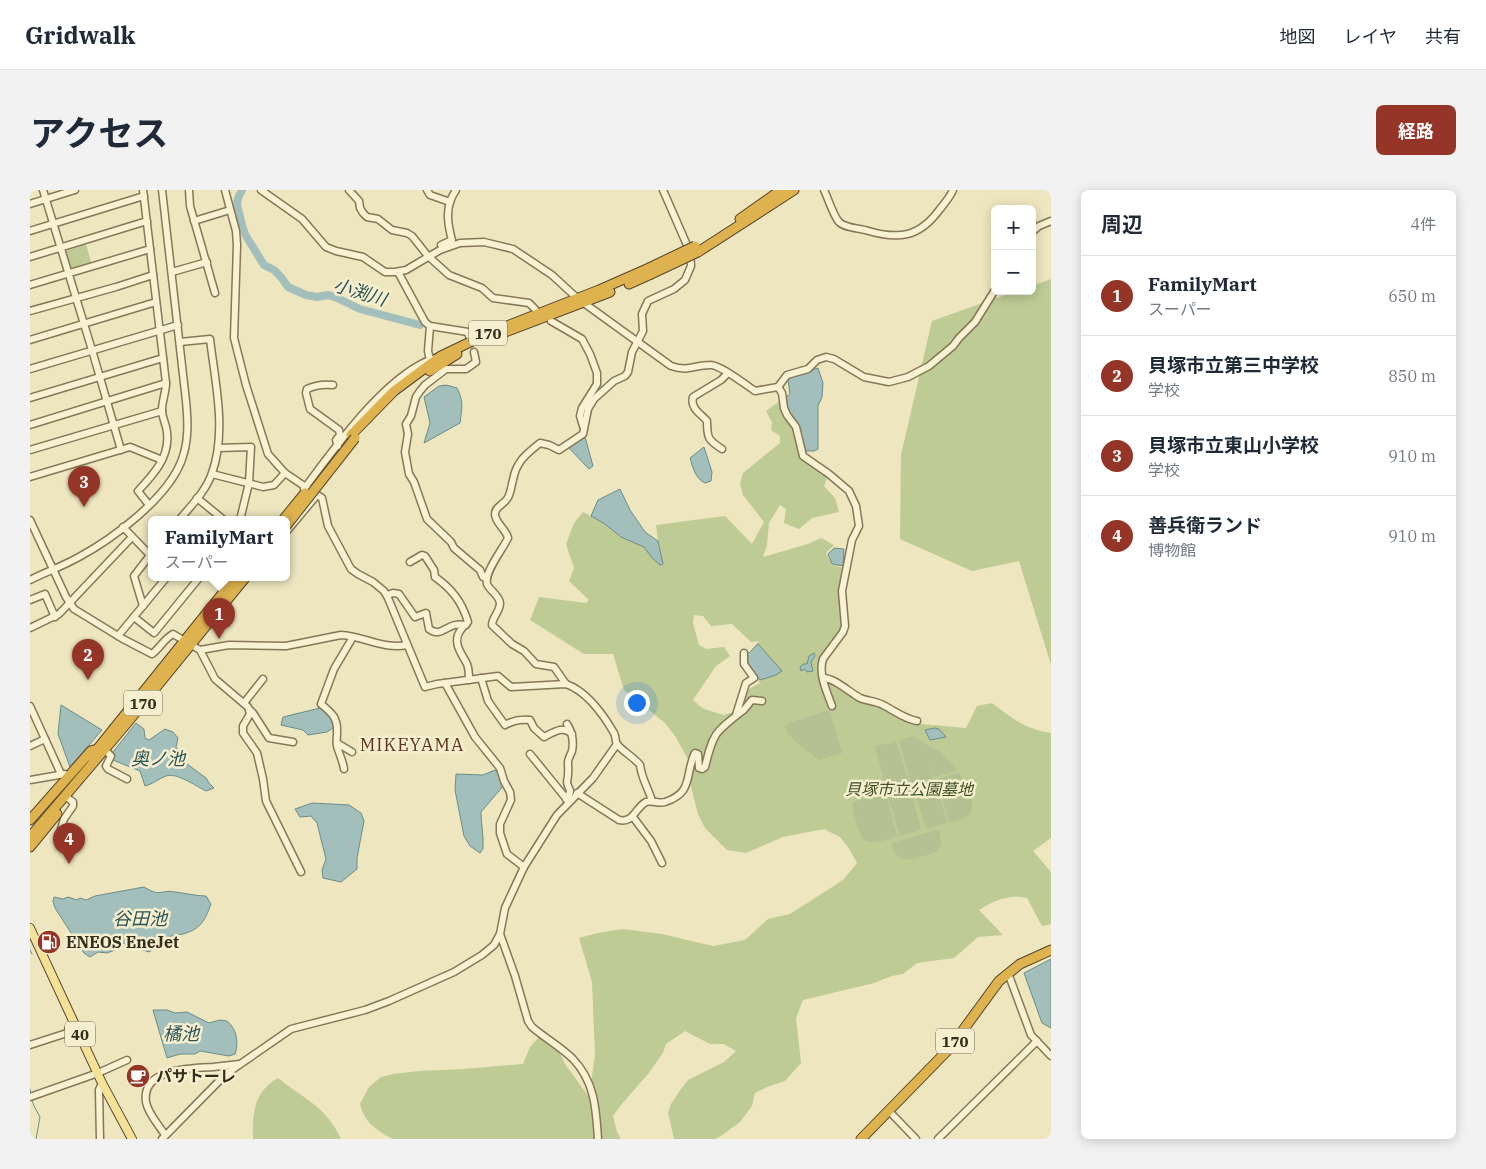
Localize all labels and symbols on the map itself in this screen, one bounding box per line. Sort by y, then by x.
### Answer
water label: 小渕川 [331,273,391,311]
road number: 170 [469,320,507,346]
pin: 3 [68,466,100,507]
pin: 1 [203,598,235,639]
pin: 2 [72,639,104,680]
road number: 170 [124,690,162,716]
your location [624,690,650,716]
district label: MIKEYAMA [360,733,464,756]
water label: 奥ノ池 [131,747,187,770]
park label: 貝塚市立公園墓地 [845,779,975,799]
pin: 4 [53,823,85,864]
water label: 谷田池 [113,907,169,930]
fuel station icon: ENEOS EneJet [36,929,62,955]
place label: ENEOS EneJet [66,932,179,952]
road number: 40 [65,1022,95,1046]
water label: 橘池 [163,1022,201,1045]
road number: 170 [936,1028,974,1054]
cafe icon: パサトーレ [125,1063,151,1089]
place label: パサトーレ [156,1066,236,1086]

